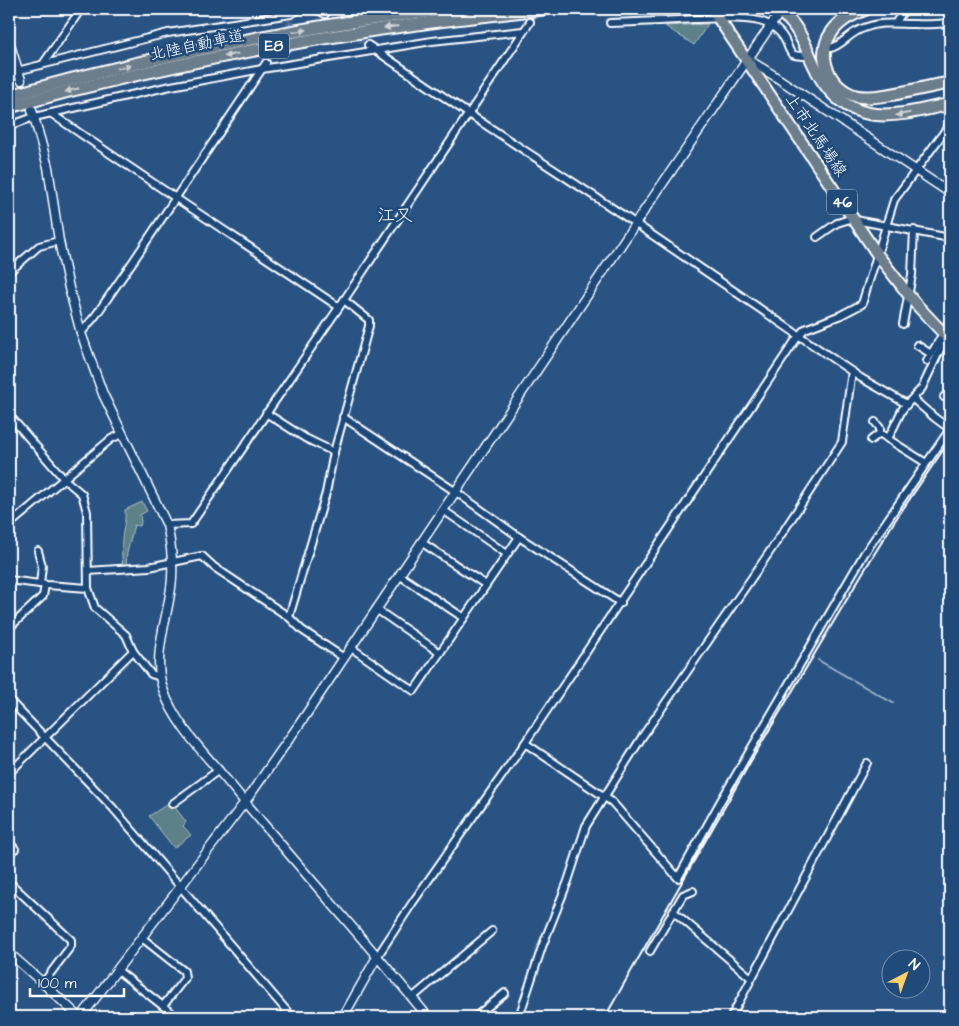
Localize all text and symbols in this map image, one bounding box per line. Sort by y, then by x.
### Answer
one-way arrow [383,23,399,31]
street label: 北陸自動車道 [148,24,246,66]
one-way arrow [293,26,309,34]
road number: E8 [259,34,289,58]
one-way arrow [223,51,239,59]
one-way arrow [116,63,131,71]
one-way arrow [65,86,80,94]
street label: 上市北馬場線 [780,89,852,181]
one-way arrow [895,110,910,118]
road number: 46 [827,190,857,214]
district label: 江又 [377,203,413,228]
north arrow [882,948,932,998]
text: N [904,955,924,976]
scale bar [30,966,124,998]
text: 100 m [38,973,77,994]

